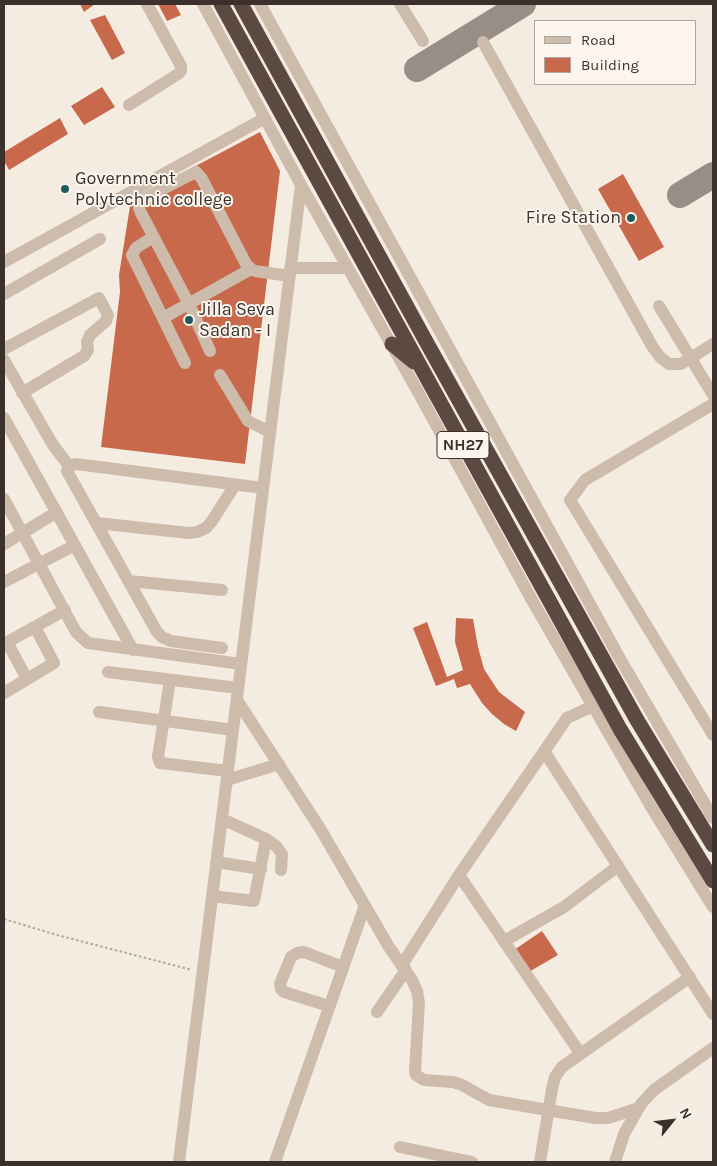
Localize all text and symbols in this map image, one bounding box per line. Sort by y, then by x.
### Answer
legend [534,20,697,85]
text: Road [581,31,616,49]
text: Building [581,56,639,74]
place label: Government Polytechnic college [75,168,232,210]
marker: Government Polytechnic college [59,183,71,195]
place label: Fire Station [526,207,621,229]
marker: Fire Station [625,212,637,224]
place label: Jilla Seva Sadan - I [199,299,275,342]
marker: Jilla Seva Sadan - I [183,314,195,326]
road number: NH27 [437,432,489,458]
north arrow [647,1096,697,1146]
text: N [676,1105,695,1122]

